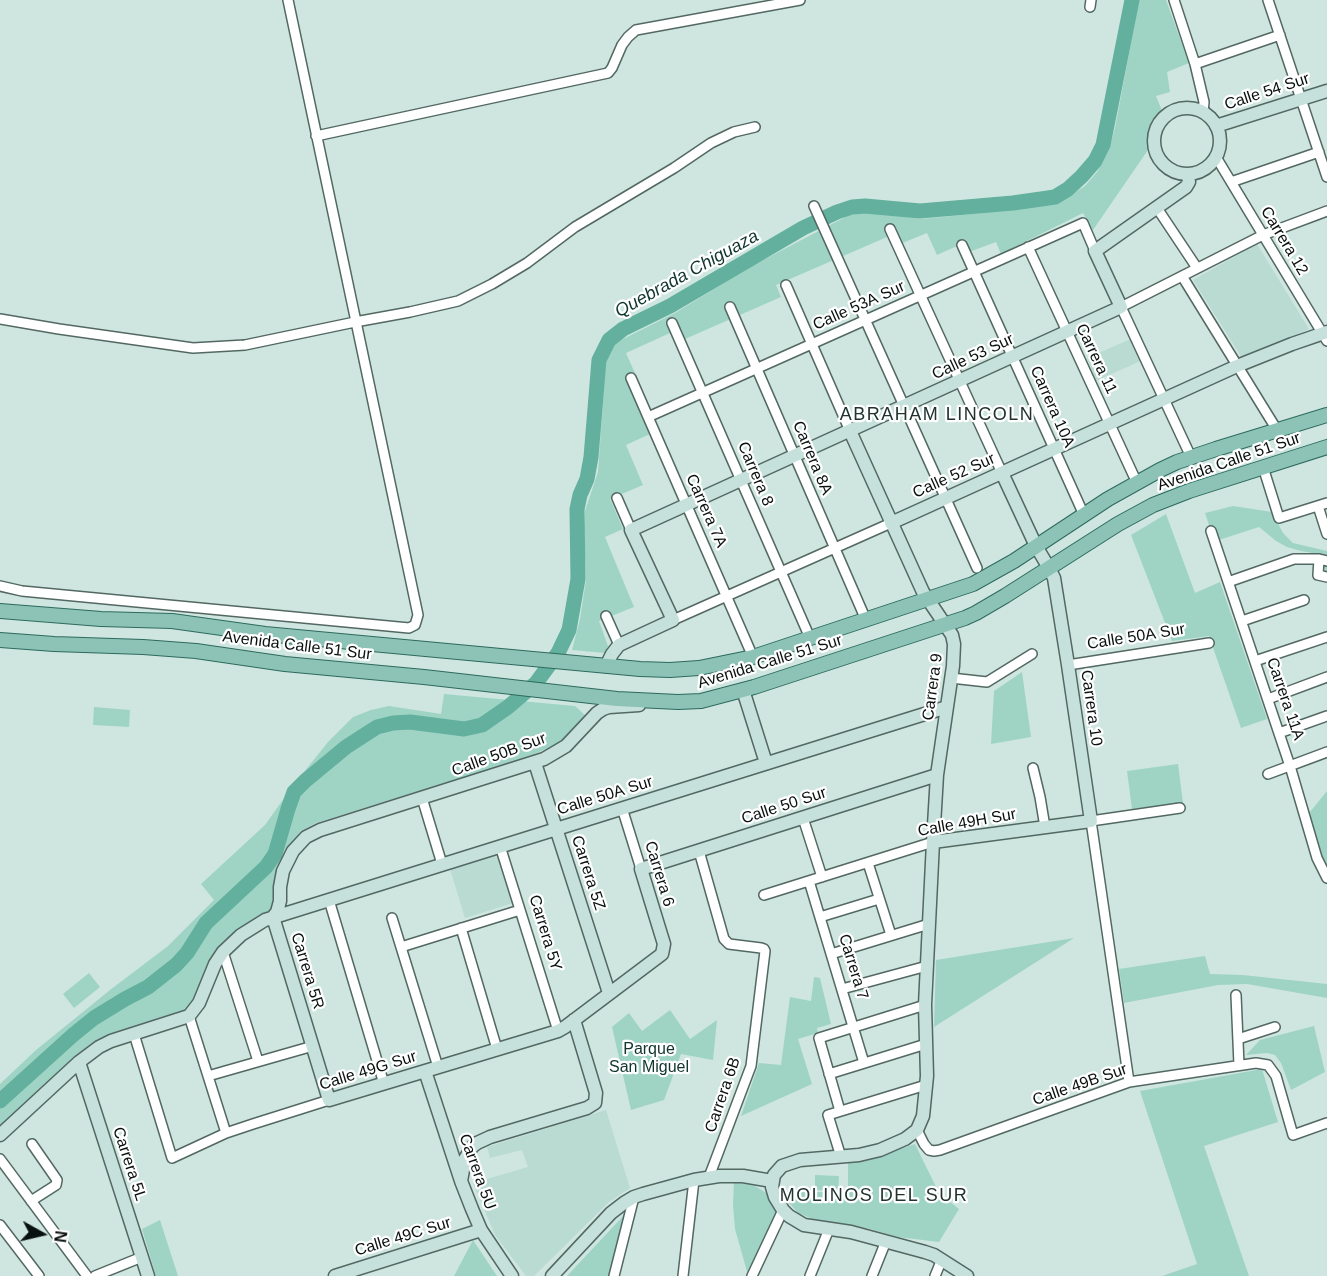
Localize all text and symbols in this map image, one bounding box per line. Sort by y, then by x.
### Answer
street label: Calle 54 Sur [1222,69,1312,115]
street label: Carrera 12 [1256,203,1312,279]
water label: Quebrada Chiguaza [611,225,763,323]
street label: Calle 53A Sur [810,277,908,335]
street label: Carrera 11 [1071,321,1121,397]
street label: Calle 53 Sur [929,330,1017,384]
street label: Carrera 10A [1026,363,1078,451]
district label: ABRAHAM LINCOLN [840,404,1034,426]
street label: Carrera 8A [788,418,836,498]
street label: Avenida Calle 51 Sur [1155,429,1303,495]
street label: Carrera 8 [733,439,777,509]
street label: Calle 52 Sur [910,449,998,503]
street label: Carrera 7A [681,471,731,551]
street label: Calle 50A Sur [1086,620,1186,654]
street label: Avenida Calle 51 Sur [221,627,373,665]
street label: Avenida Calle 51 Sur [695,631,845,693]
street label: Carrera 9 [919,652,947,722]
street label: Carrera 11A [1262,655,1308,743]
street label: Carrera 10 [1076,669,1106,747]
street label: Calle 50B Sur [449,729,549,781]
street label: Calle 50A Sur [555,772,655,820]
street label: Calle 50 Sur [739,783,829,829]
street label: Calle 49H Sur [916,805,1018,841]
street label: Carrera 5Z [567,833,609,913]
street label: Carrera 6 [640,839,678,909]
street label: Carrera 5Y [524,893,566,973]
street label: Carrera 5R [286,930,328,1012]
street label: Carrera 7 [834,932,872,1002]
park label: Parque San Miguel [609,1040,689,1078]
street label: Calle 49G Sur [317,1047,419,1095]
street label: Carrera 6B [701,1055,745,1135]
street label: Calle 49B Sur [1030,1060,1130,1110]
street label: Carrera 5L [108,1125,150,1203]
street label: Carrera 5U [454,1132,500,1212]
district label: MOLINOS DEL SUR [780,1185,968,1207]
north arrow [12,1204,72,1264]
street label: Calle 49C Sur [353,1213,453,1261]
text: N [51,1230,70,1243]

